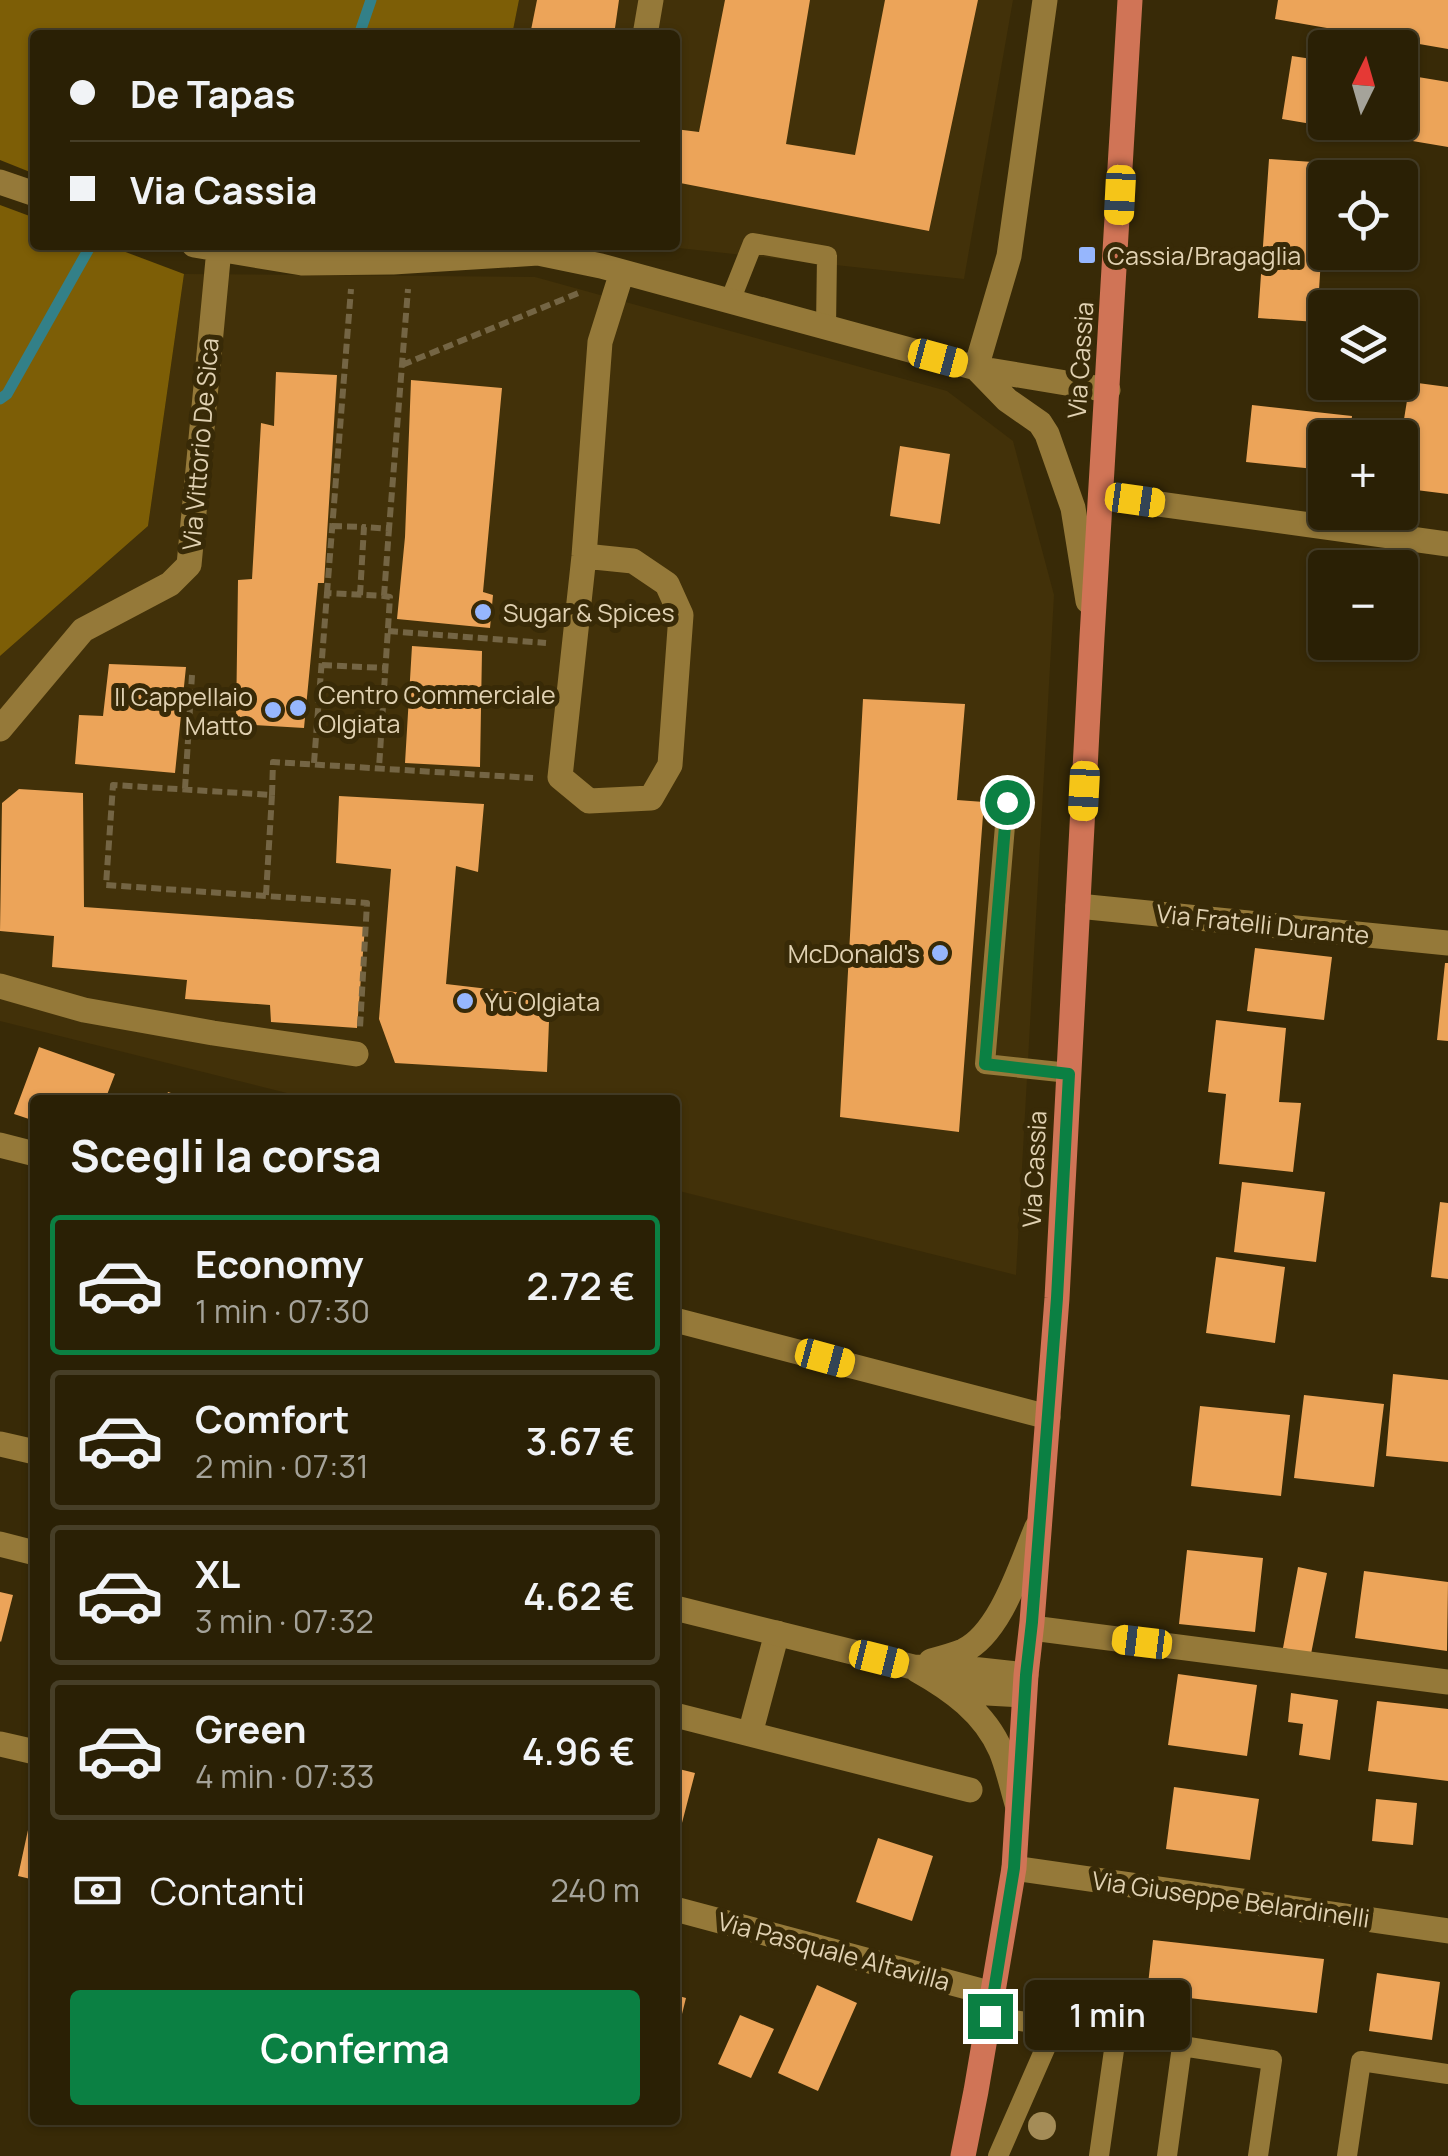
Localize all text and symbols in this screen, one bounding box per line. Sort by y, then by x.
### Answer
north arrow [1308,30,1418,140]
map controls [1308,30,1418,660]
text: De Tapas [130,67,295,119]
button: locate [1308,160,1418,270]
text: Via Cassia [130,163,317,215]
car [1103,164,1137,226]
place label: Cassia/Bragaglia [1107,238,1301,273]
marker: Cassia/Bragaglia [1076,244,1098,266]
button: layers [1308,290,1418,400]
street label: Via Cassia [1058,300,1102,420]
street label: Via Vittorio De Sica [173,336,227,552]
car [905,336,971,380]
button: + [1308,420,1418,530]
car [1103,481,1167,519]
button: − [1308,550,1418,660]
place label: Sugar & Spices [503,595,675,630]
marker: Sugar & Spices [472,601,494,623]
place label: Centro Commerciale Olgiata [318,677,556,741]
place label: Il Cappellaio Matto [114,679,253,743]
marker: Centro Commerciale Olgiata [287,697,309,719]
marker: Il Cappellaio Matto [262,699,284,721]
car [1067,760,1101,822]
route start [985,780,1030,825]
street label: Via Fratelli Durante [1155,895,1371,953]
place label: McDonald's [788,936,920,971]
marker: McDonald's [929,942,951,964]
place label: Yu Olgiata [485,984,600,1019]
marker: Yu Olgiata [454,990,476,1012]
street label: Via Cassia [1013,1110,1055,1228]
text: Scegli la corsa [70,1124,382,1186]
text: Economy [195,1237,364,1289]
icon: car [75,1240,165,1330]
text: 2.72 € [527,1259,635,1311]
text: 1 min · 07:30 [195,1289,370,1333]
car [792,1336,858,1380]
text: Comfort [195,1392,349,1444]
icon: car [75,1395,165,1485]
text: 3.67 € [526,1414,635,1466]
text: 2 min · 07:31 [195,1444,369,1488]
text: XL [195,1547,240,1599]
icon: car [75,1550,165,1640]
text: 4.62 € [523,1569,635,1621]
text: 3 min · 07:32 [195,1599,374,1643]
car [1110,1623,1174,1661]
car [846,1637,912,1681]
text: Green [195,1702,307,1754]
icon: car [75,1705,165,1795]
text: 4.96 € [522,1724,635,1776]
text: 4 min · 07:33 [195,1754,374,1798]
street label: Via Giuseppe Belardinelli [1090,1862,1372,1936]
icon: cash [70,1863,125,1918]
text: Contanti [150,1864,305,1916]
text: 240 m [550,1868,640,1912]
street label: Via Pasquale Altavilla [714,1903,954,1999]
callout: 1 min [1025,1981,1190,2051]
button: Conferma [70,1990,640,2105]
text: 1 min [1069,1993,1146,2037]
route end [968,1994,1013,2039]

